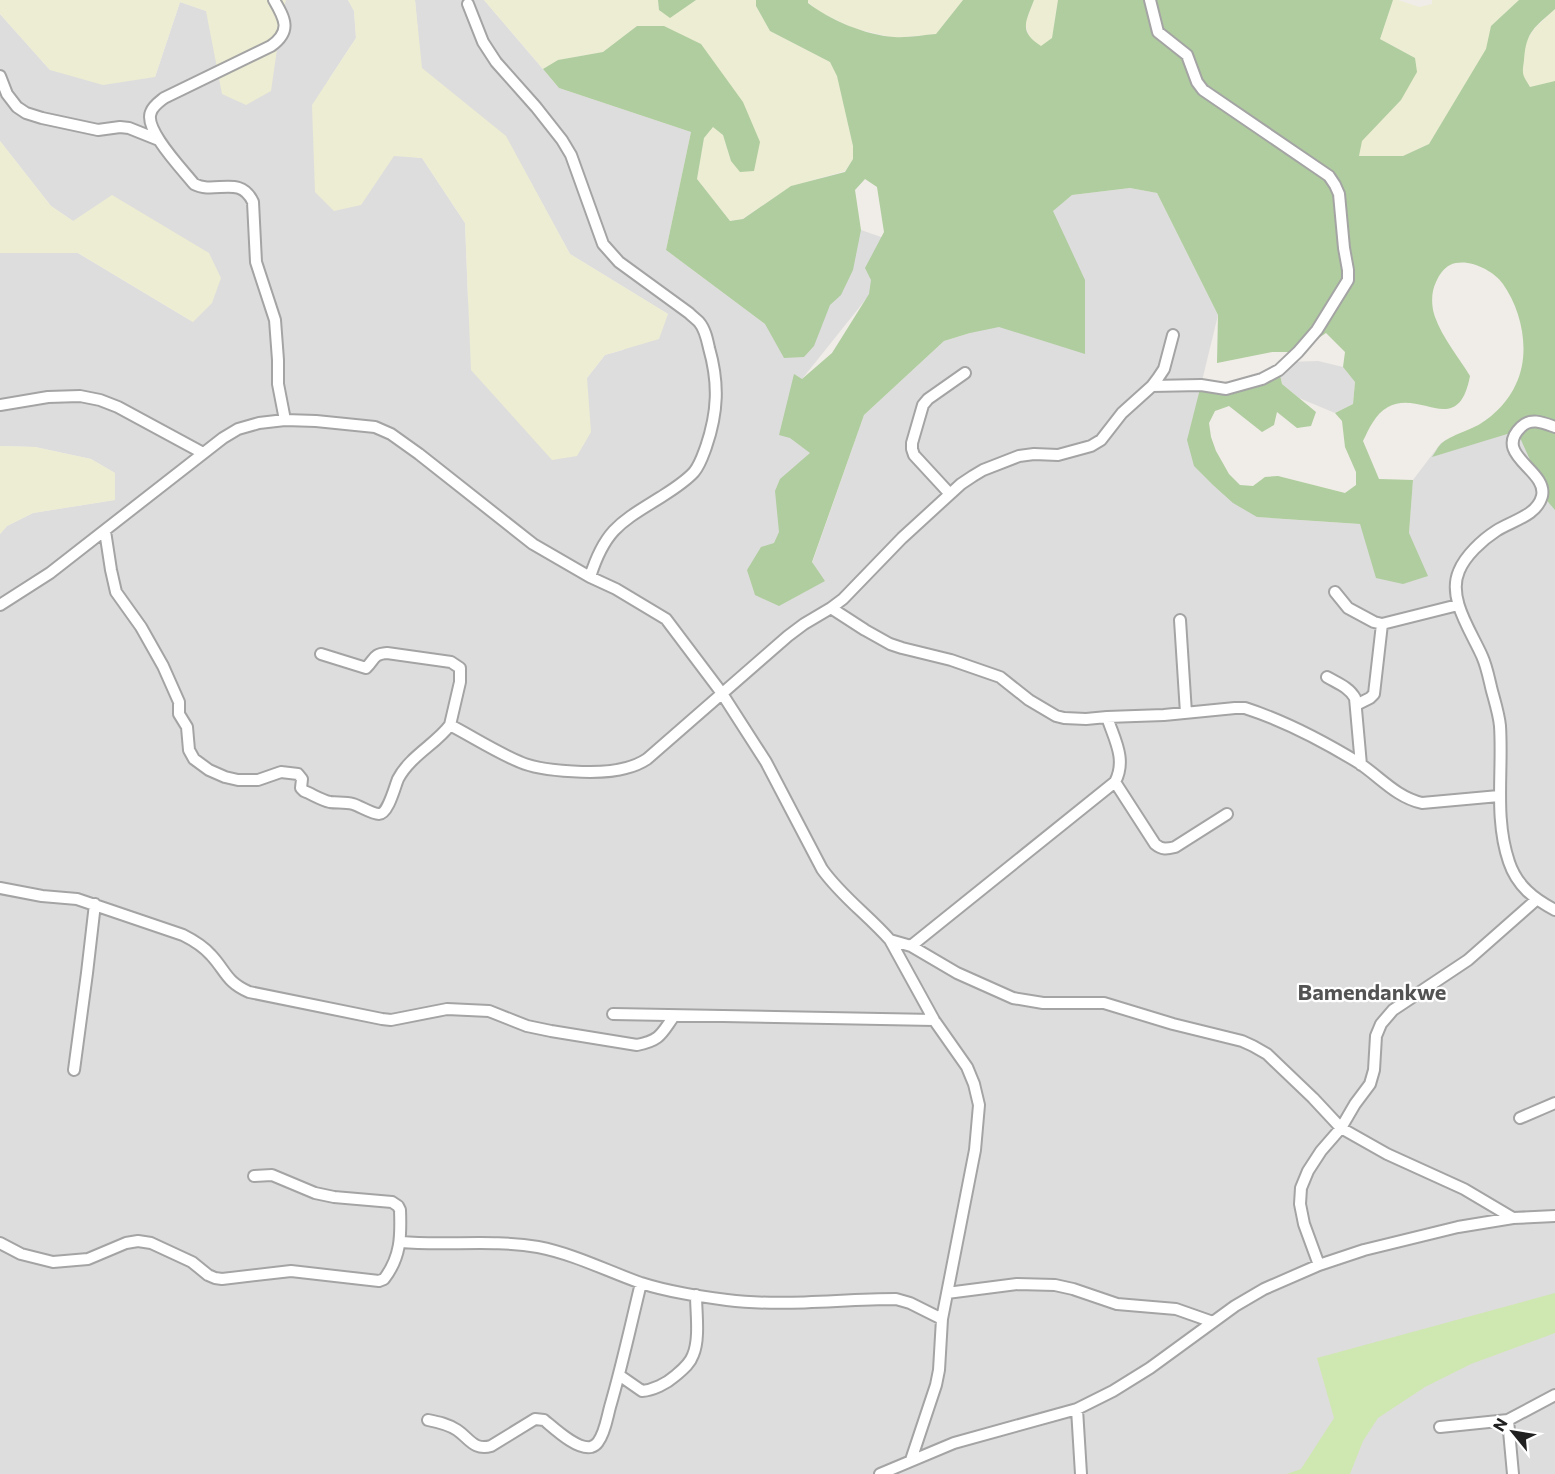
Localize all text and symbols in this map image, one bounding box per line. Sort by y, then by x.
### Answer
district label: Bamendankwe [1298,978,1446,1005]
north arrow [1483,1402,1543,1462]
text: N [1488,1414,1511,1434]

